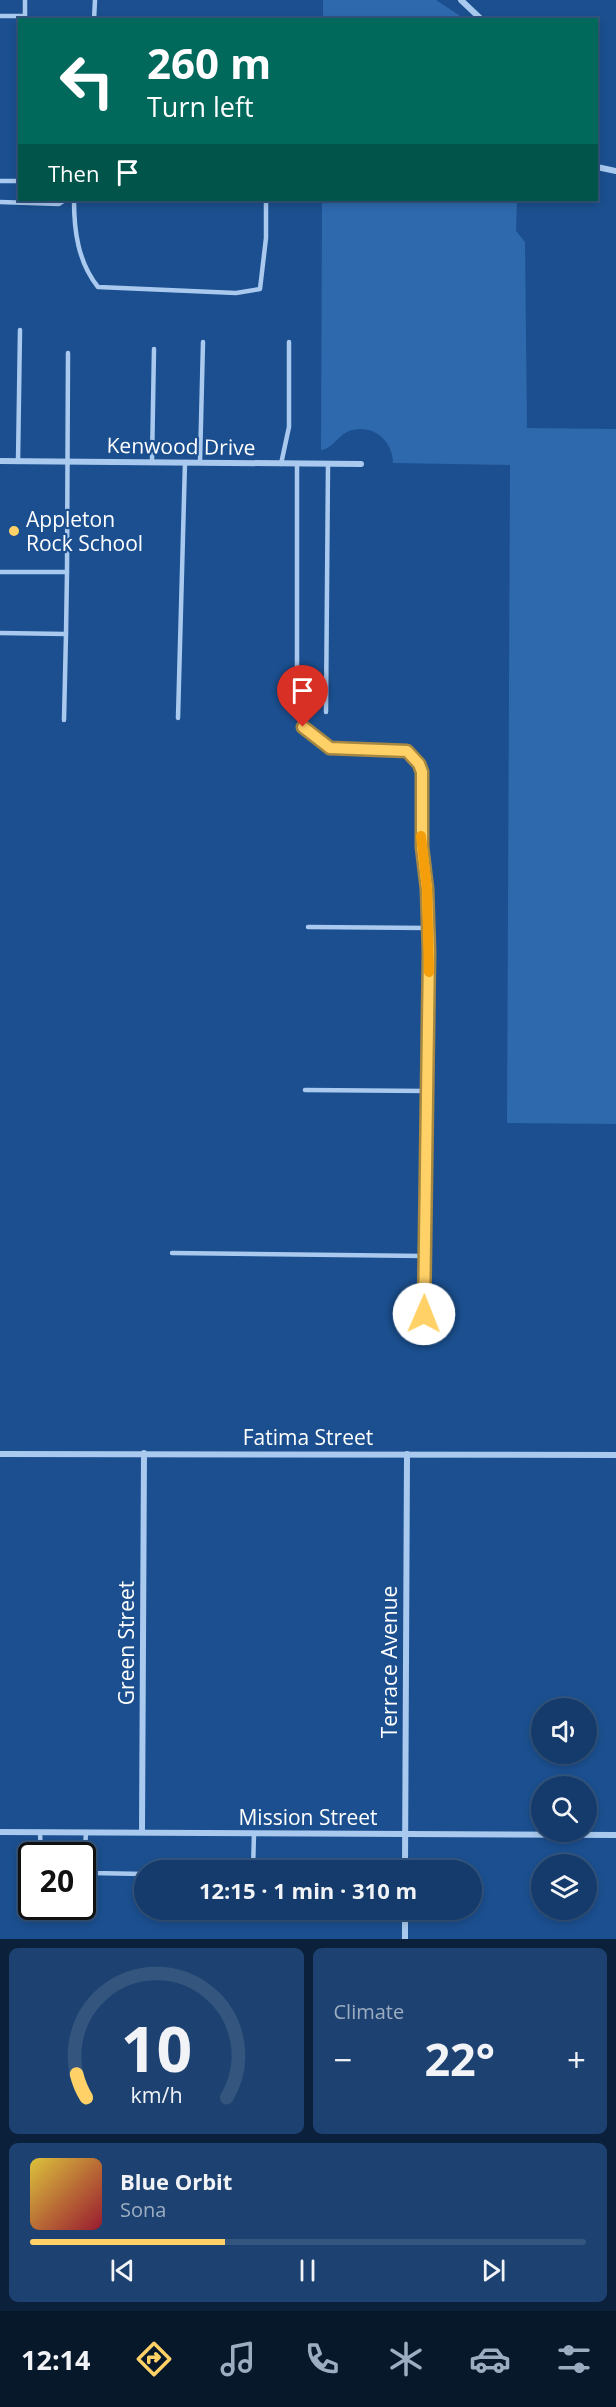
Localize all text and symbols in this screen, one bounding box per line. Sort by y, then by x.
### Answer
text: 260 m [147,34,271,91]
icon: left [48,42,126,120]
text: Turn left [147,88,254,125]
icon: arrive [111,156,144,189]
text: Then [48,158,99,188]
street label: Kenwood Drive [106,431,256,461]
place label: Appleton Rock School [26,505,143,557]
marker: Appleton Rock School [7,524,21,538]
pin [277,665,328,727]
icon: arrive [286,674,319,707]
position arrow [392,1282,456,1346]
street label: Fatima Street [243,1423,373,1451]
street label: Green Street [112,1581,140,1705]
street label: Terrace Avenue [375,1586,403,1738]
map controls [531,1698,597,1920]
button: sound [531,1698,597,1764]
button: search [531,1776,597,1842]
street label: Mission Street [238,1803,378,1831]
speed limit sign: 20 [18,1842,96,1920]
button: layers [531,1854,597,1920]
text: 12:15 · 1 min · 310 m [199,1875,417,1905]
text: Climate [334,1998,404,2025]
text: 10 [121,2005,192,2090]
text: 22° [424,2028,495,2089]
text: − [334,2037,352,2082]
text: + [567,2037,586,2082]
text: km/h [130,2080,182,2109]
text: Blue Orbit [120,2166,232,2196]
text: Sona [120,2196,166,2223]
icon: previous [106,2254,139,2287]
icon: pause [291,2254,324,2287]
icon: next [477,2254,510,2287]
icon: directions [133,2338,175,2380]
icon: music [217,2338,259,2380]
icon: phone [301,2338,343,2380]
icon: climate [385,2338,427,2380]
icon: car [469,2338,511,2380]
icon: filters [553,2338,595,2380]
text: 12:14 [21,2341,90,2378]

